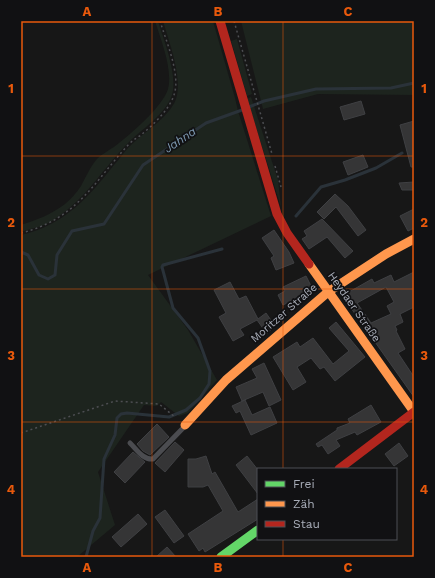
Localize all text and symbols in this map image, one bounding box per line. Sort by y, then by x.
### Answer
text: A [83,4,92,19]
text: B [214,4,223,19]
text: C [344,4,353,19]
text: 1 [8,81,14,96]
text: 1 [421,81,427,96]
water label: Jahna [161,124,199,156]
text: 2 [7,215,15,230]
text: 2 [420,215,428,230]
street label: Heydaer Straße [325,269,383,345]
street label: Moritzer Straße [248,281,320,345]
text: 3 [7,348,15,363]
text: 3 [420,348,428,363]
legend [257,468,397,540]
text: Frei [293,477,315,491]
text: 4 [7,482,16,497]
text: 4 [420,482,429,497]
text: Zäh [293,497,315,511]
text: Stau [293,517,320,531]
text: A [83,560,92,575]
text: B [214,560,223,575]
text: C [344,560,353,575]

